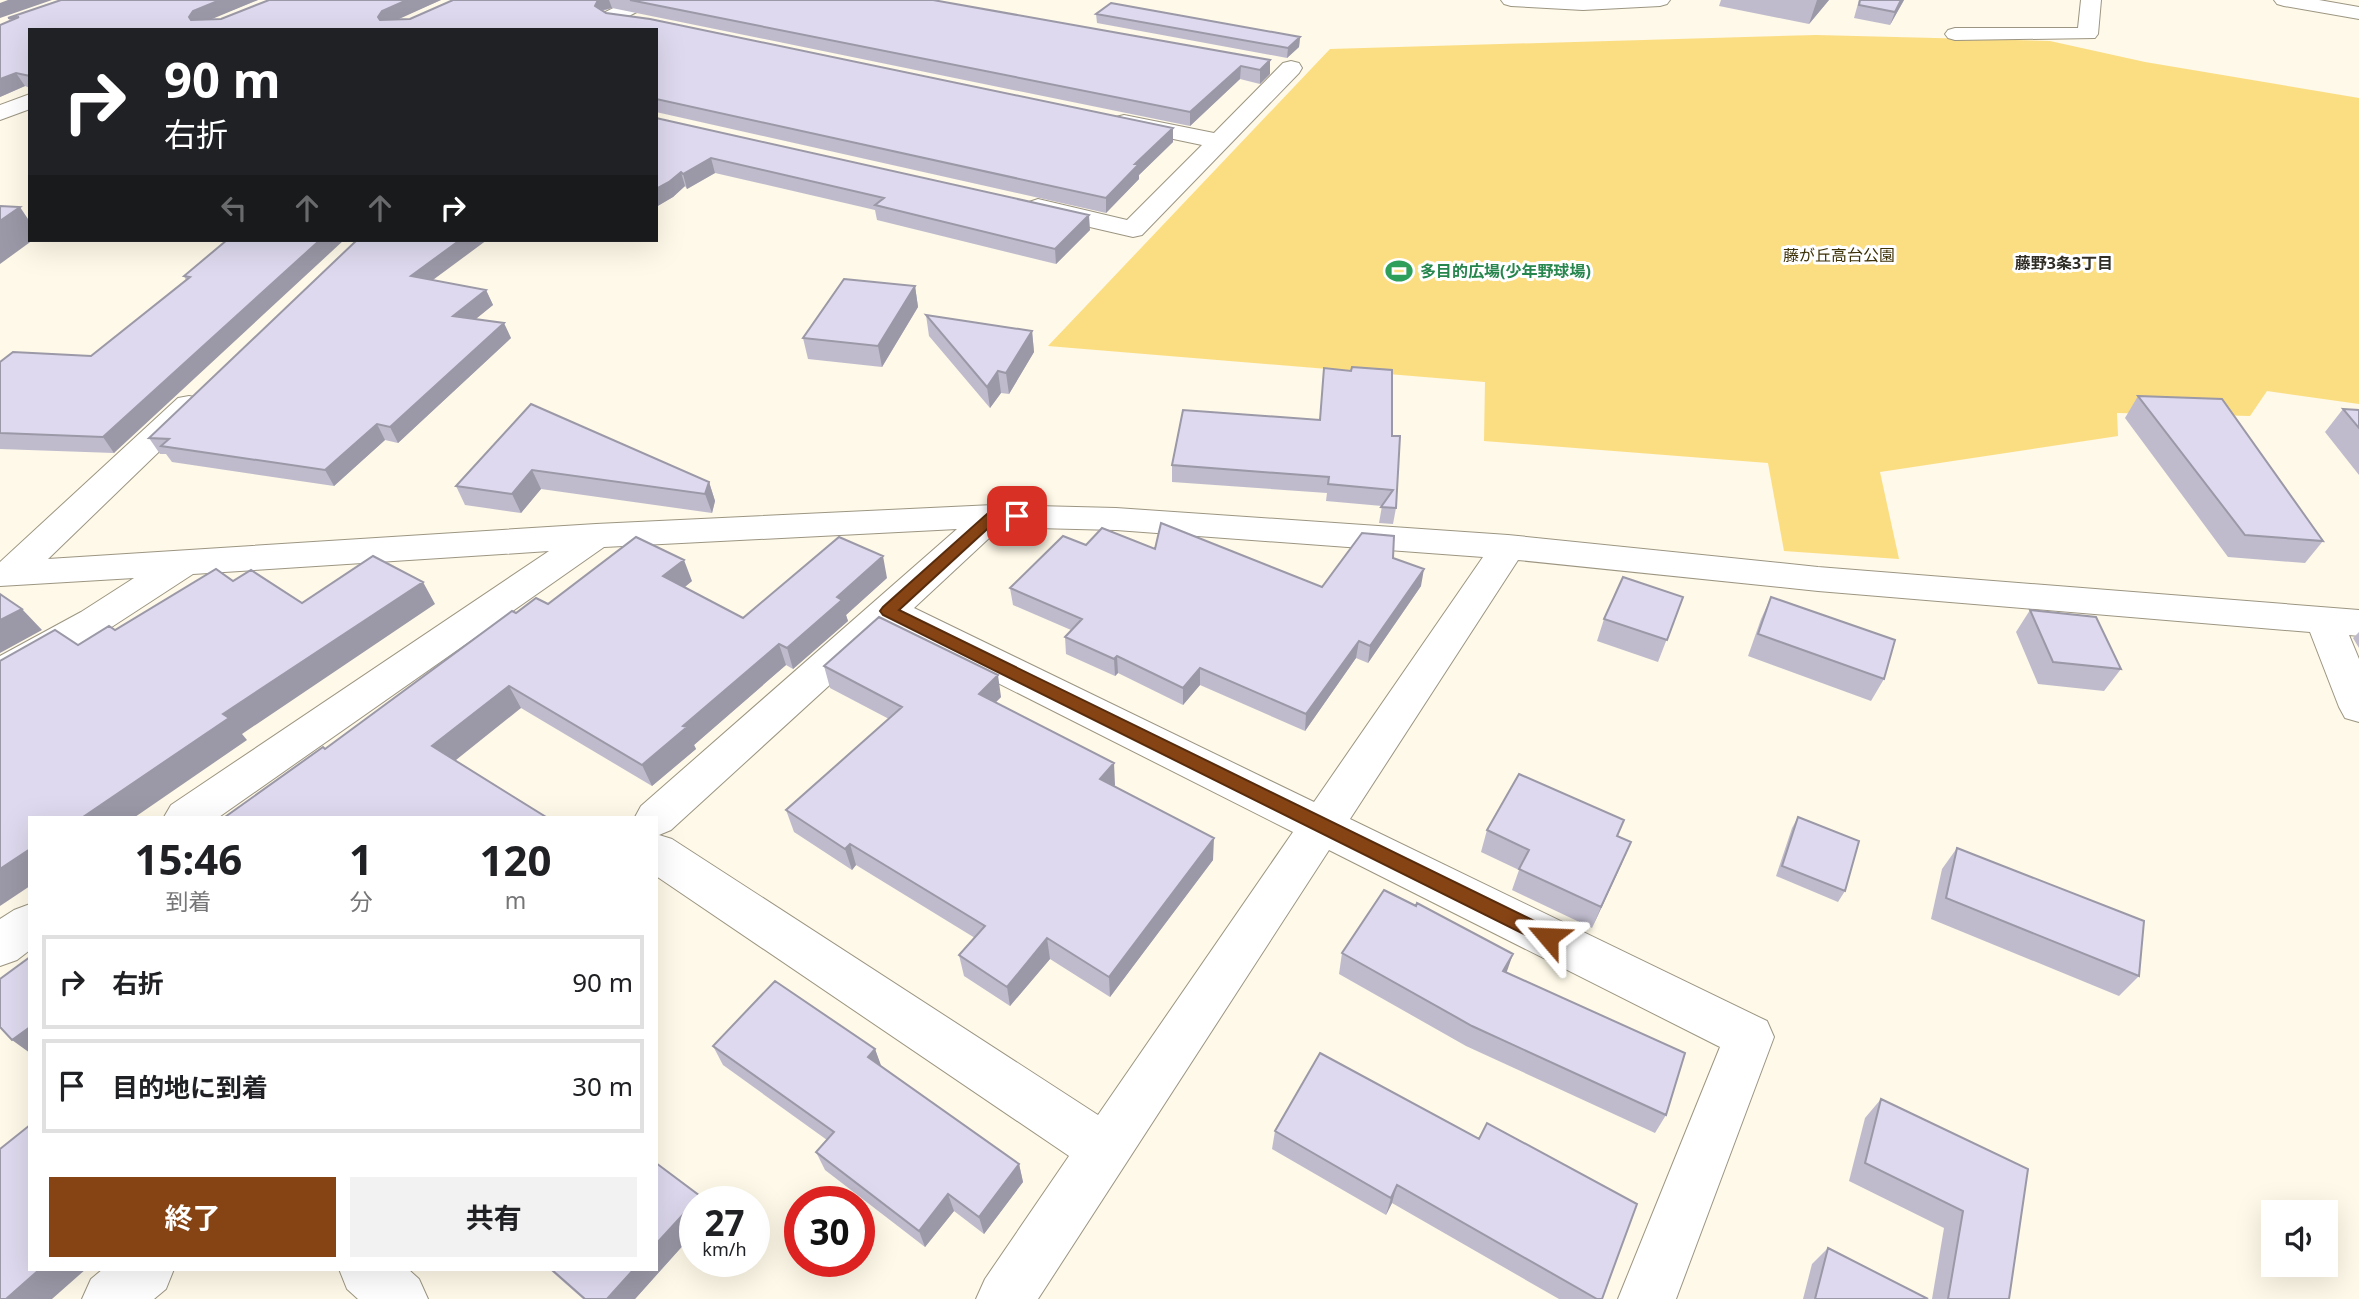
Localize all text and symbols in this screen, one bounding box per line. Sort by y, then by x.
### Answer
text: 90 m [164,46,281,112]
icon: right [49,56,140,147]
text: 右折 [164,112,228,155]
icon: left [215,189,253,227]
icon: ahead [288,189,326,227]
icon: ahead [361,189,399,227]
icon: right [434,189,472,227]
park label: 藤が丘高台公園 [1783,244,1895,266]
district label: 藤野3条3丁目 [2015,252,2113,274]
sports icon: 多目的広場(少年野球場) [1384,256,1414,286]
place label: 多目的広場(少年野球場) [1420,260,1591,282]
pin [987,486,1047,546]
icon: arrive [998,497,1036,535]
text: 15:46 [134,830,242,887]
text: 1 [349,830,373,887]
text: 120 [479,831,551,888]
text: m [505,884,526,916]
text: 到着 [165,885,211,917]
text: 分 [349,885,372,917]
position arrow [1511,900,1585,974]
icon: right [53,963,91,1001]
text: 90 m [572,964,633,1000]
text: 右折 [112,965,164,1001]
icon: arrive [53,1067,91,1105]
text: 30 m [572,1068,633,1104]
text: 目的地に到着 [112,1069,268,1105]
button: 終了 [49,1177,336,1257]
button: 共有 [350,1177,637,1257]
speed limit sign: 30 [784,1186,875,1277]
text: 27 [704,1199,745,1246]
map controls [2261,1200,2338,1277]
button: sound [2261,1200,2338,1277]
text: km/h [702,1237,747,1261]

